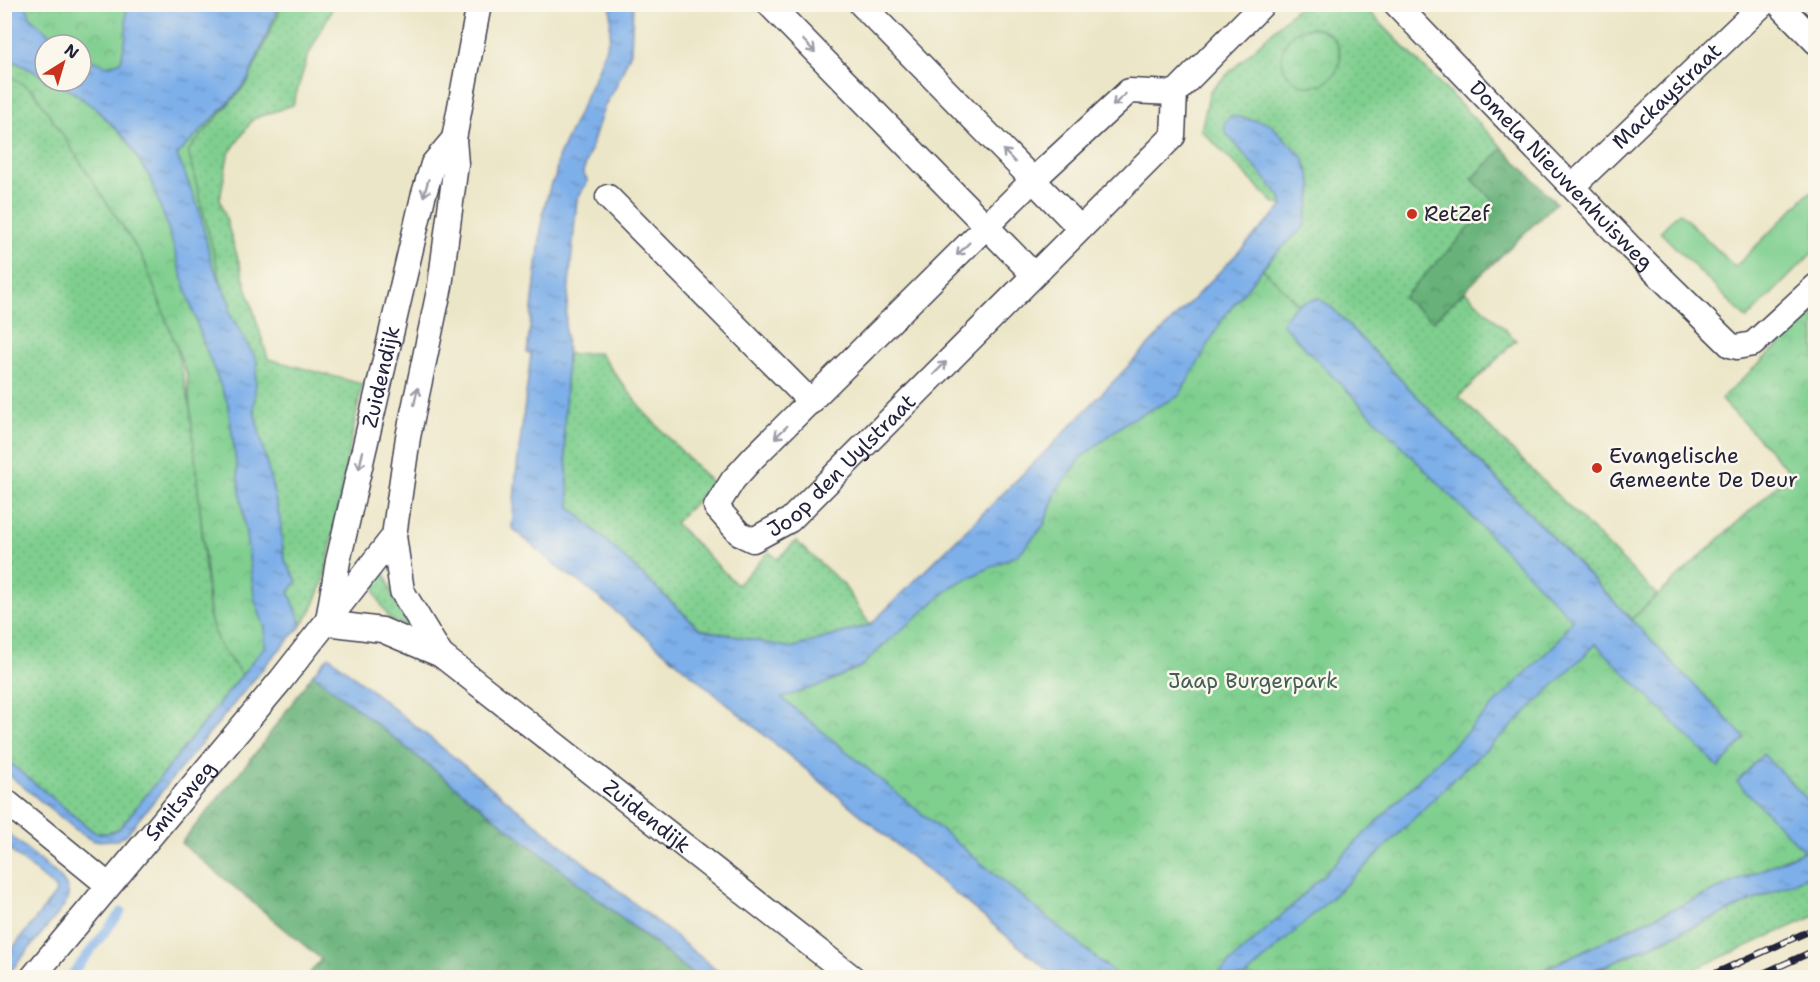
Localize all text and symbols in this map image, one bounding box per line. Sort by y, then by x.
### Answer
north arrow [33,33,93,93]
street label: Mackaystraat [1606,37,1728,155]
text: N [60,39,83,64]
one-way arrow [802,39,817,54]
street label: Domela Nieuwenhuisweg [1463,74,1659,276]
one-way arrow [1112,93,1127,107]
one-way arrow [1002,149,1016,164]
one-way arrow [420,178,431,197]
place label: RetZef [1424,200,1490,228]
marker: RetZef [1405,207,1419,221]
one-way arrow [956,242,971,257]
street label: Zuidendijk [356,323,406,431]
one-way arrow [933,361,947,376]
one-way arrow [411,386,423,405]
street label: Joop den Uylstraat [762,388,922,544]
one-way arrow [773,424,788,439]
place label: Evangelische Gemeente De Deur [1609,442,1798,494]
one-way arrow [355,450,367,469]
marker: Evangelische Gemeente De Deur [1590,461,1604,475]
park label: Jaap Burgerpark [1168,667,1338,695]
street label: Smitsweg [138,755,222,847]
street label: Zuidendijk [597,773,696,859]

